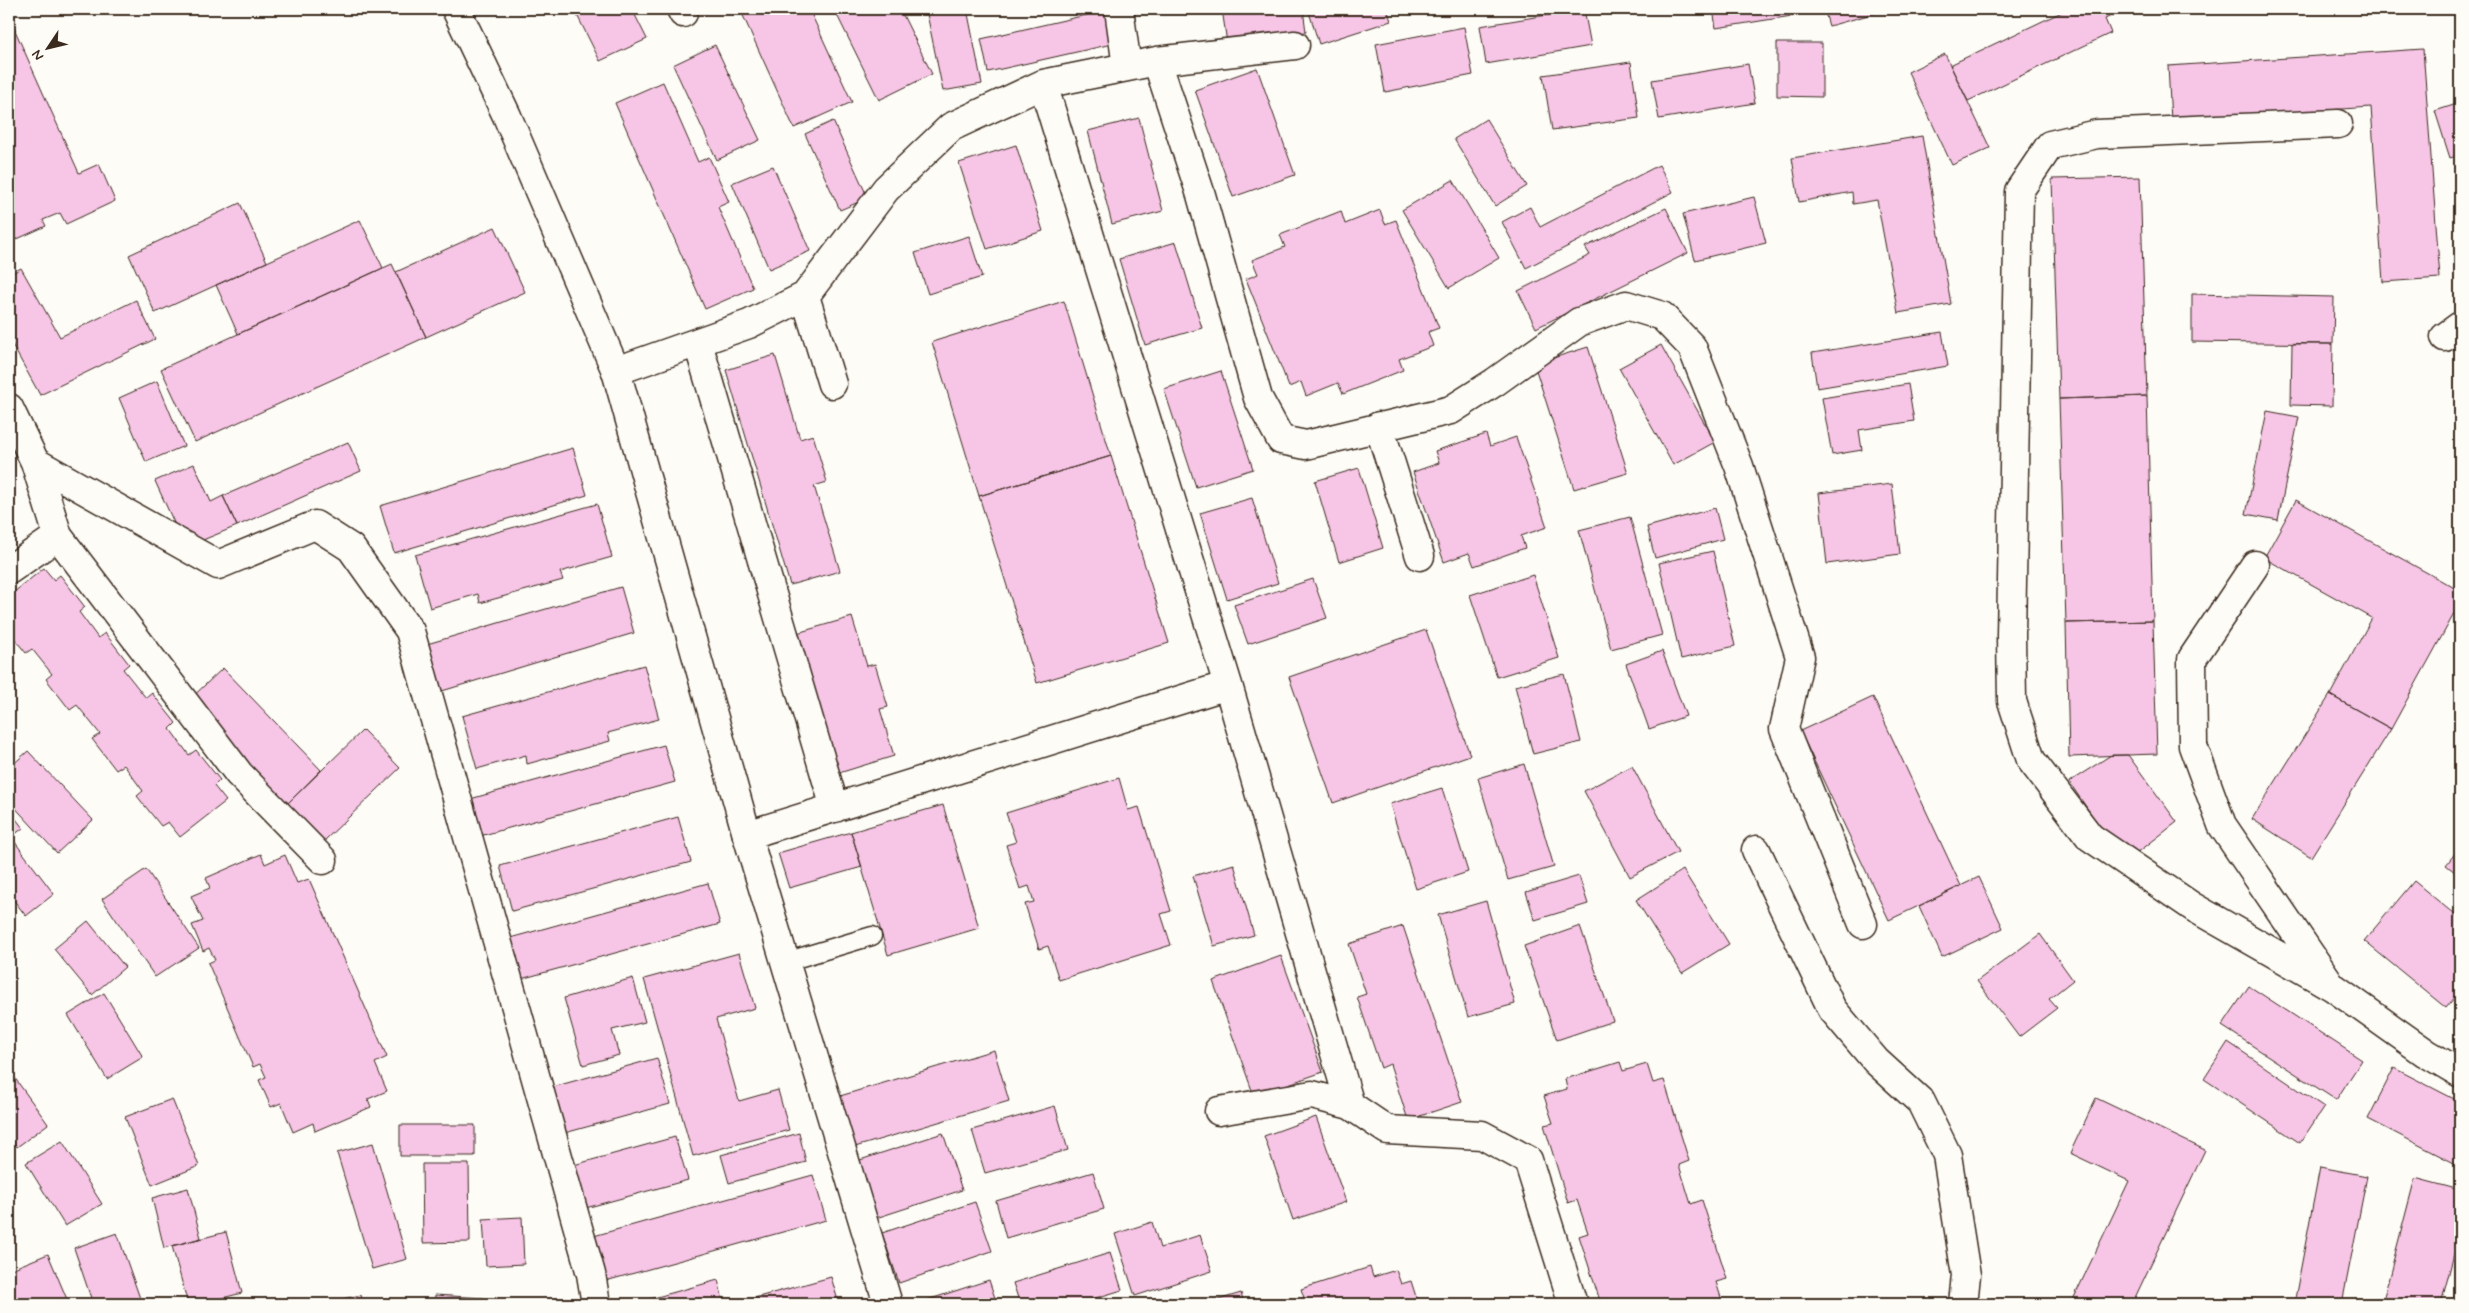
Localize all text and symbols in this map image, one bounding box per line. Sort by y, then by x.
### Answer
north arrow [22,22,72,72]
text: N [28,46,48,64]

